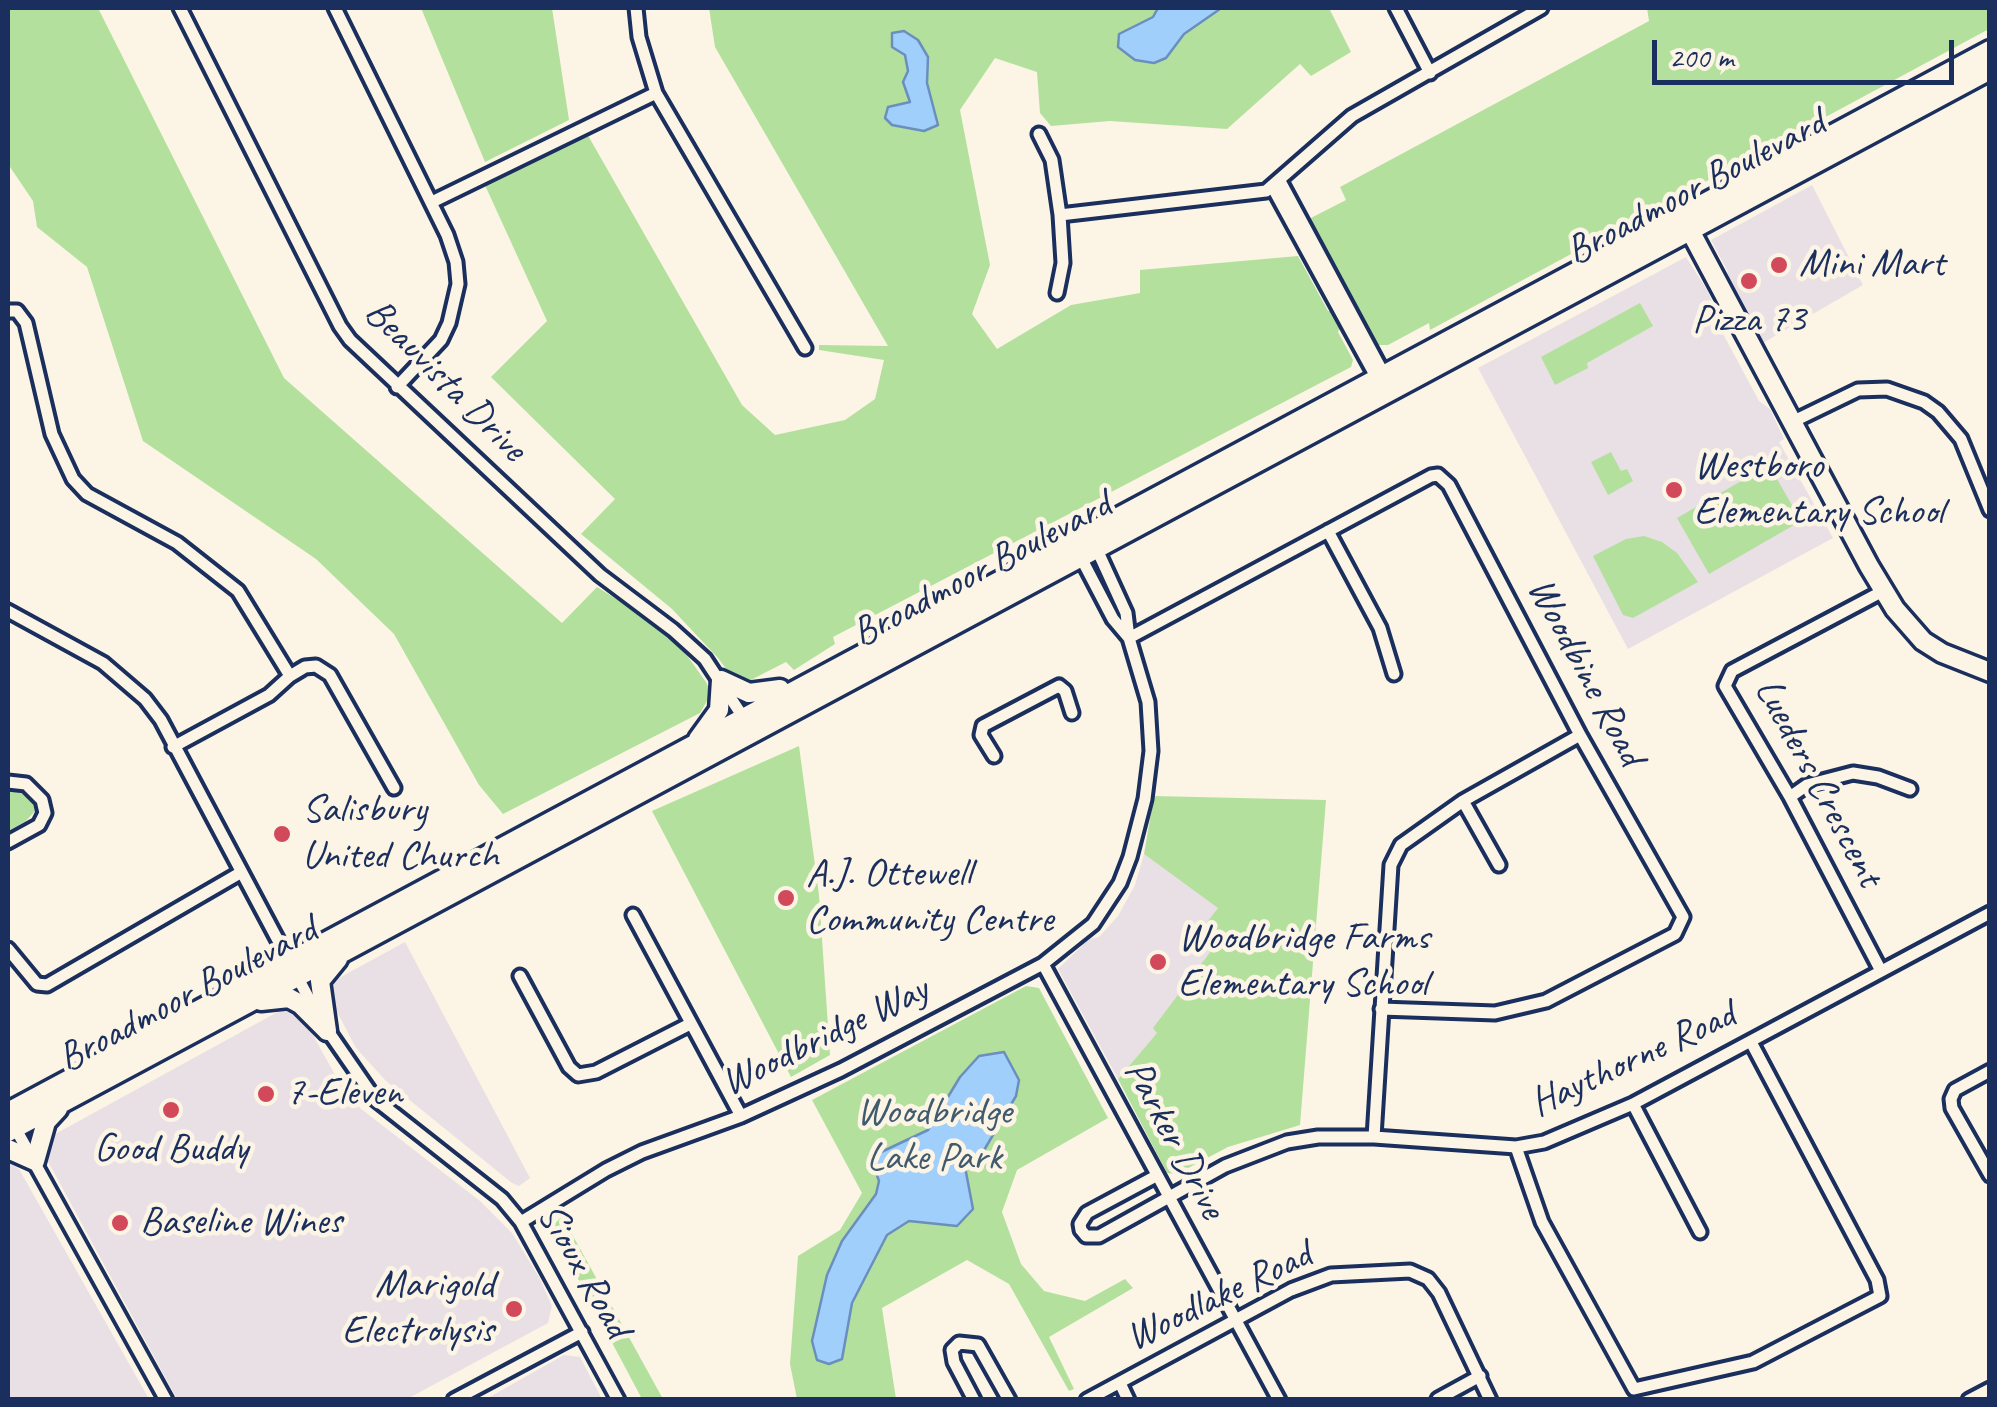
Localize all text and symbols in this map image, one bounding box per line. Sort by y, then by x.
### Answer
scale bar [1657,20,1960,82]
text: 200 m [1669,38,1734,76]
street label: Broadmoor Boulevard [1558,100,1834,276]
place label: Mini Mart [1799,241,1945,289]
marker: Mini Mart [1768,254,1790,276]
marker: Pizza 73 [1738,270,1760,292]
street label: Beauvista Drive [354,290,536,472]
place label: Pizza 73 [1692,297,1806,345]
place label: Westboro Elementary School [1694,443,1944,537]
marker: Westboro Elementary School [1663,479,1685,501]
street label: Broadmoor Boulevard [844,482,1120,658]
street label: Woodbine Road [1516,570,1654,774]
street label: Lueders Crescent [1743,671,1893,895]
place label: Salisbury United Church [302,787,499,881]
marker: Salisbury United Church [271,823,293,845]
place label: A.J. Ottewell Community Centre [806,851,1053,945]
marker: A.J. Ottewell Community Centre [775,887,797,909]
street label: Broadmoor Boulevard [50,907,326,1083]
place label: Woodbridge Farms Elementary School [1178,915,1430,1009]
marker: Woodbridge Farms Elementary School [1147,951,1169,973]
street label: Woodbridge Way [714,966,936,1108]
street label: Haythorne Road [1523,992,1743,1128]
street label: Parker Drive [1112,1053,1236,1227]
place label: 7-Eleven [286,1070,402,1118]
marker: 7-Eleven [255,1083,277,1105]
park label: Woodbridge Lake Park [857,1089,1011,1183]
marker: Good Buddy [160,1099,182,1121]
place label: Good Buddy [94,1126,248,1174]
street label: Sioux Road [525,1195,641,1347]
place label: Baseline Wines [140,1199,342,1247]
marker: Baseline Wines [109,1212,131,1234]
street label: Woodlake Road [1119,1232,1319,1362]
place label: Marigold Electrolysis [342,1262,494,1356]
marker: Marigold Electrolysis [503,1298,525,1320]

